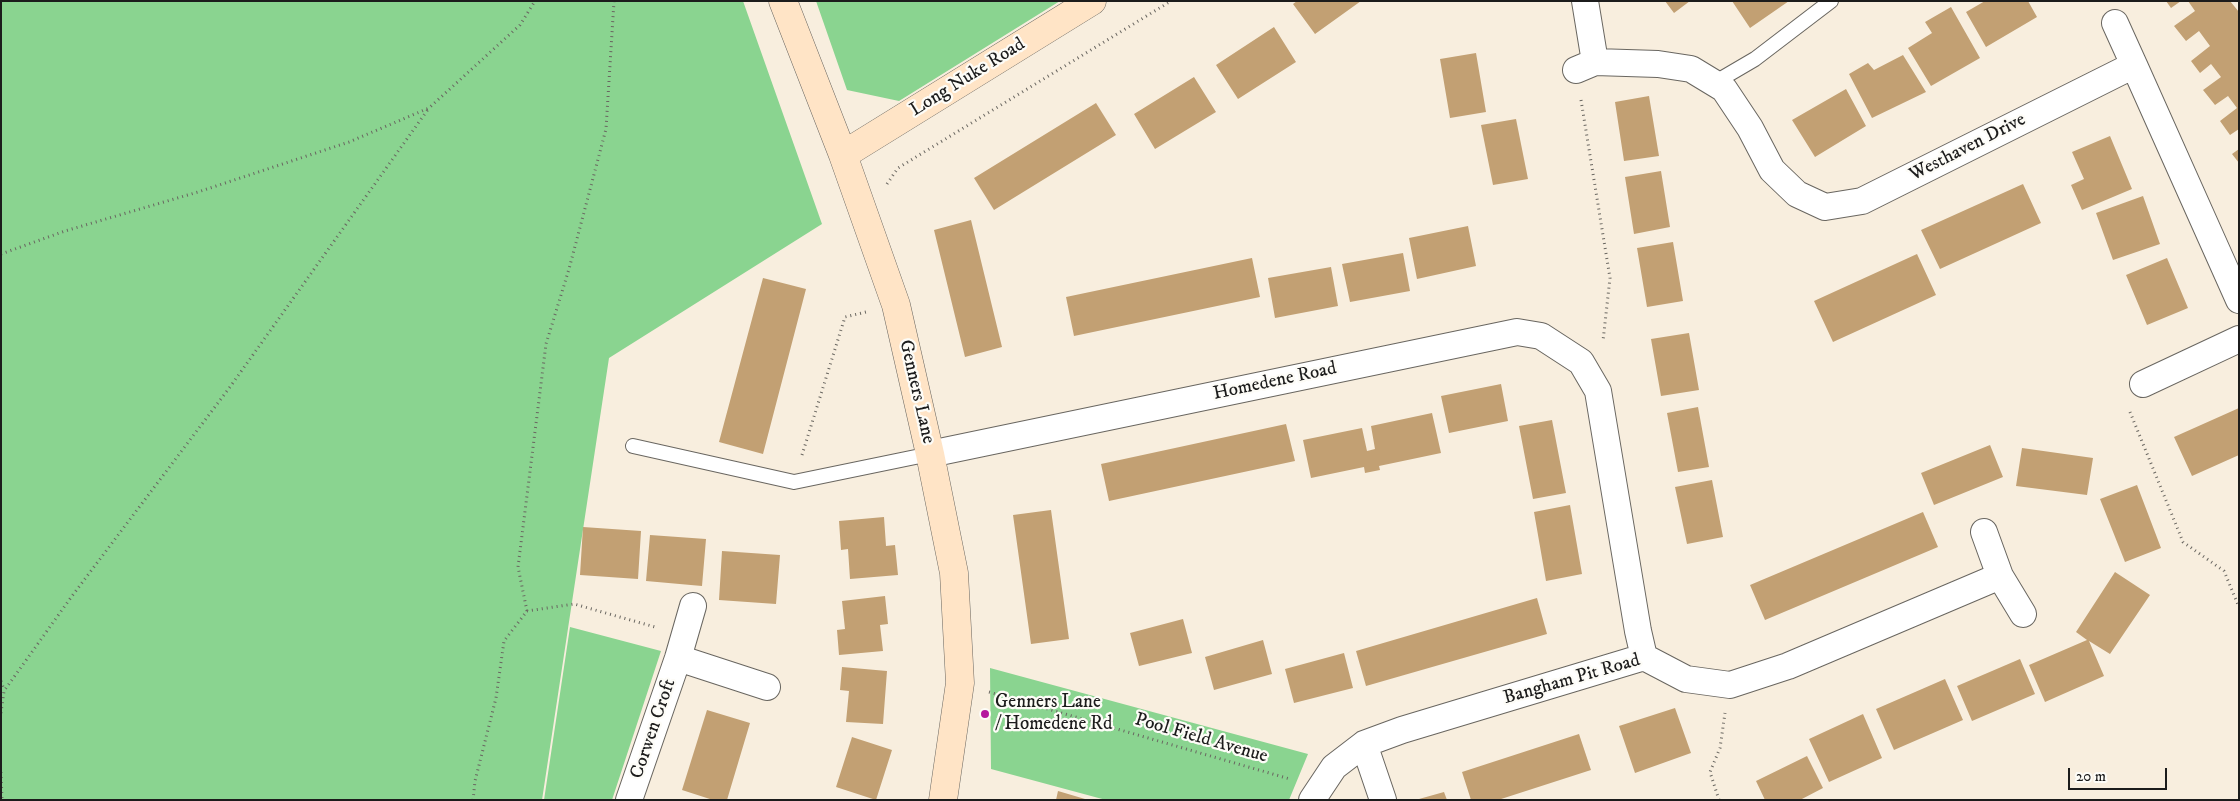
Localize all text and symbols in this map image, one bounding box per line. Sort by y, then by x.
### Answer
street label: Long Nuke Road [906,34,1030,122]
street label: Westhaven Drive [1906,109,2030,187]
street label: Genners Lane [893,338,939,446]
street label: Homedene Road [1211,358,1339,406]
street label: Bangham Pit Road [1501,650,1643,710]
street label: Corwen Croft [626,676,682,782]
place label: Genners Lane / Homedene Rd [995,692,1112,736]
marker: Genners Lane / Homedene Rd [979,708,991,720]
street label: Pool Field Avenue [1132,709,1270,769]
scale bar [2070,758,2169,790]
text: 20 m [2076,767,2106,786]

